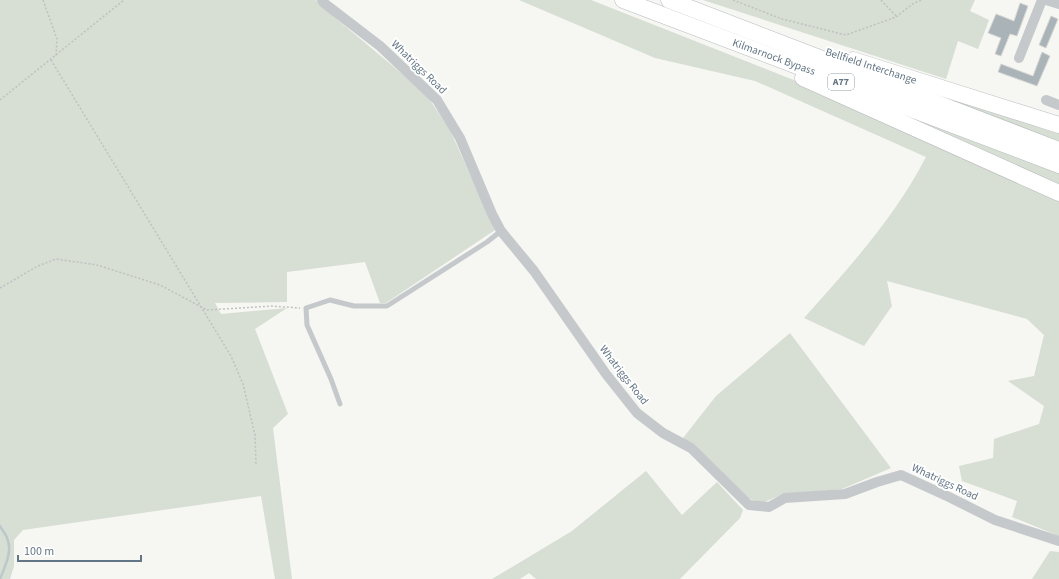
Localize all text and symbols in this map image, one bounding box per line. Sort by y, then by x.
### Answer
street label: Kilmarnock Bypass [730,35,818,79]
street label: Whatriggs Road [388,37,450,97]
street label: Bellfield Interchange [823,44,919,88]
road number: A77 [828,74,854,90]
street label: Whatriggs Road [596,342,652,408]
street label: Whatriggs Road [909,460,981,504]
scale bar [18,537,141,563]
text: 100 m [24,543,54,560]

